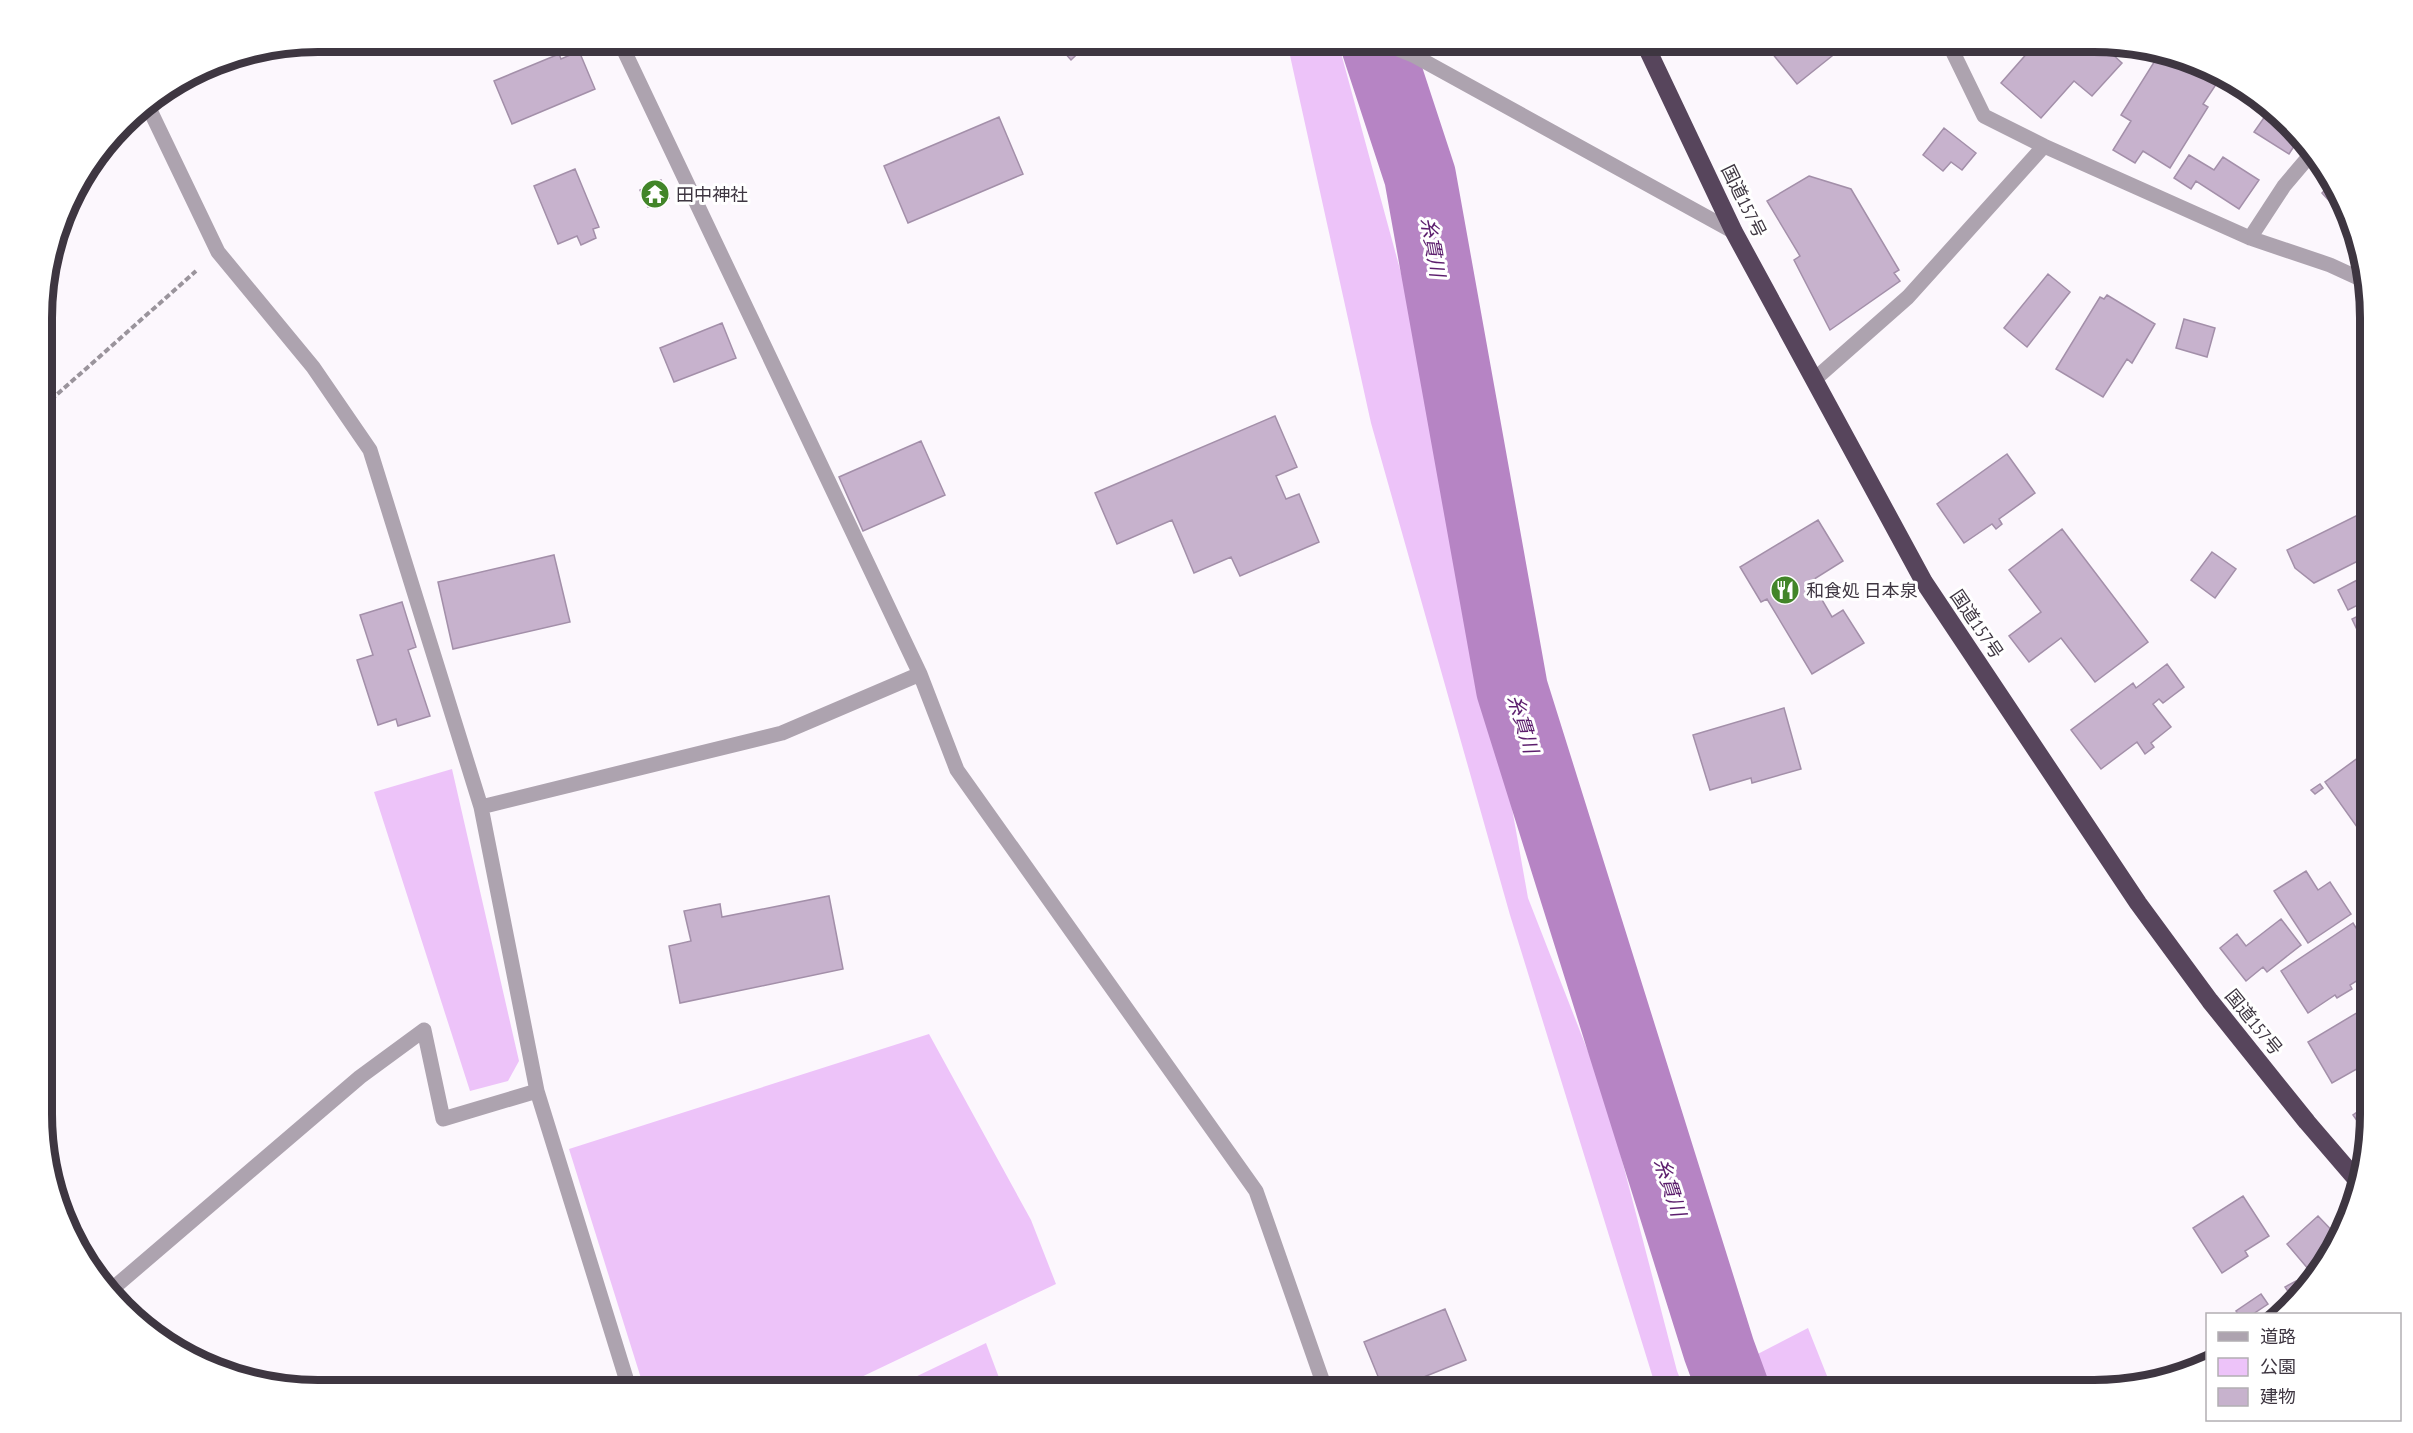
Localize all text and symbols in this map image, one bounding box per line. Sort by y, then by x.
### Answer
street label: 国道157号 [1716,161,1772,241]
temple icon: 田中神社 [639,178,671,210]
place label: 田中神社 [676,183,748,206]
water label: 糸貫川 [1415,215,1451,281]
restaurant icon: 和食処 日本泉 [1769,574,1801,606]
place label: 和食処 日本泉 [1806,579,1918,602]
street label: 国道157号 [1946,585,2008,663]
water label: 糸貫川 [1502,692,1545,758]
street label: 国道157号 [2220,984,2288,1060]
water label: 糸貫川 [1648,1154,1692,1221]
legend [2206,1313,2401,1421]
text: 道路 [2260,1325,2296,1348]
text: 公園 [2260,1355,2296,1378]
text: 建物 [2260,1385,2296,1408]

